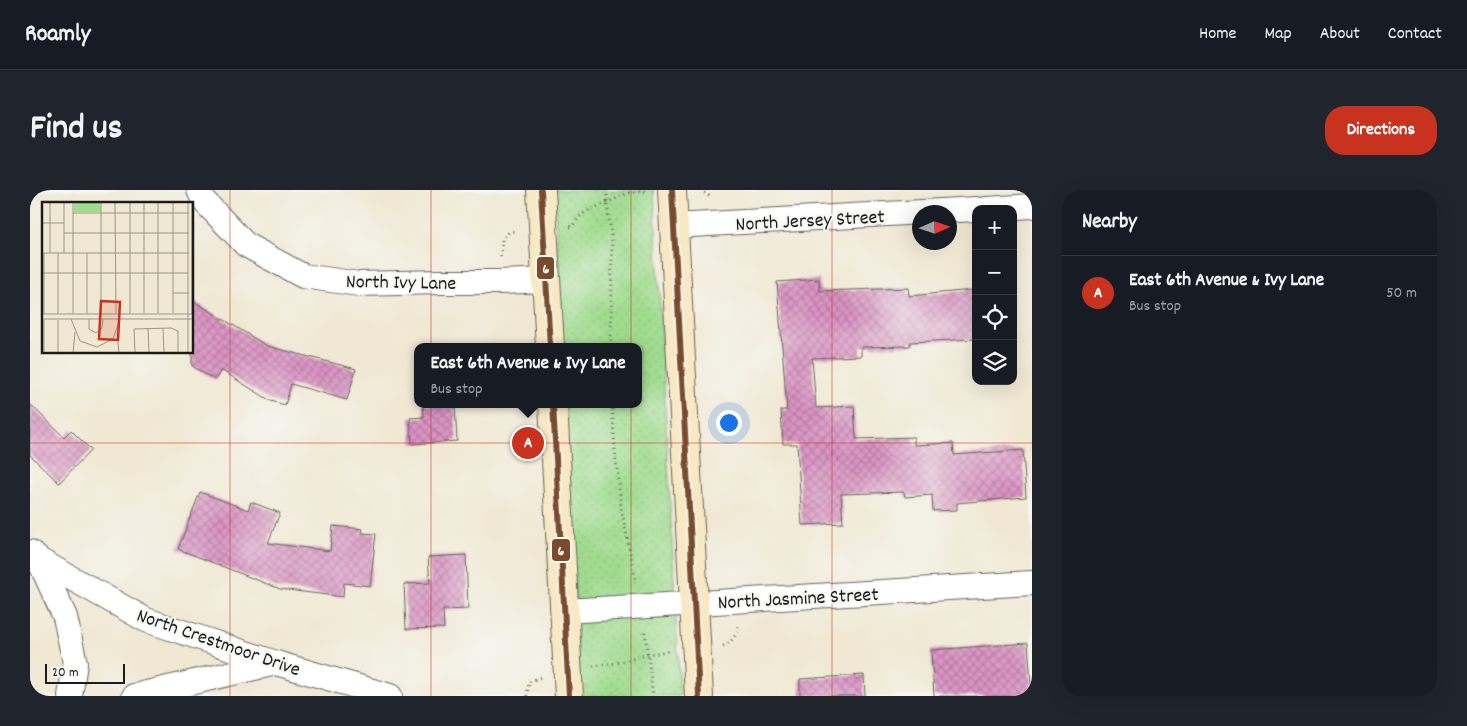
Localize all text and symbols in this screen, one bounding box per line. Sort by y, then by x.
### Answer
text: Roamly [25,18,91,52]
text: Home [1199,22,1236,47]
text: Map [1264,22,1292,47]
text: About [1320,22,1360,47]
text: Contact [1388,22,1442,47]
text: Find us [30,105,122,155]
button: Directions [1325,106,1437,155]
inset map [42,202,194,354]
street label: North Jersey Street [735,204,885,240]
north arrow [912,205,957,250]
map controls [972,205,1017,385]
button: + [972,205,1017,250]
text: Nearby [1082,208,1137,238]
button: − [972,250,1017,295]
line badge: 6 [536,256,555,280]
text: 6 [543,260,550,280]
text: East 6th Avenue & Ivy Lane [1129,268,1324,295]
street label: North Ivy Lane [346,269,456,299]
text: A [1094,282,1102,305]
text: 50 m [1386,282,1417,305]
button: locate [972,295,1017,340]
text: Bus stop [1129,295,1181,318]
button: layers [972,340,1017,385]
popup [414,343,642,408]
text: East 6th Avenue & Ivy Lane [431,351,626,378]
text: Bus stop [431,378,483,401]
your location [716,410,742,436]
pin: A [512,424,544,462]
line badge: 6 [551,538,571,562]
text: 6 [558,542,565,562]
street label: North Jasmine Street [717,582,879,618]
street label: North Crestmoor Drive [132,603,304,685]
scale bar [45,661,125,684]
text: 20 m [52,663,79,683]

